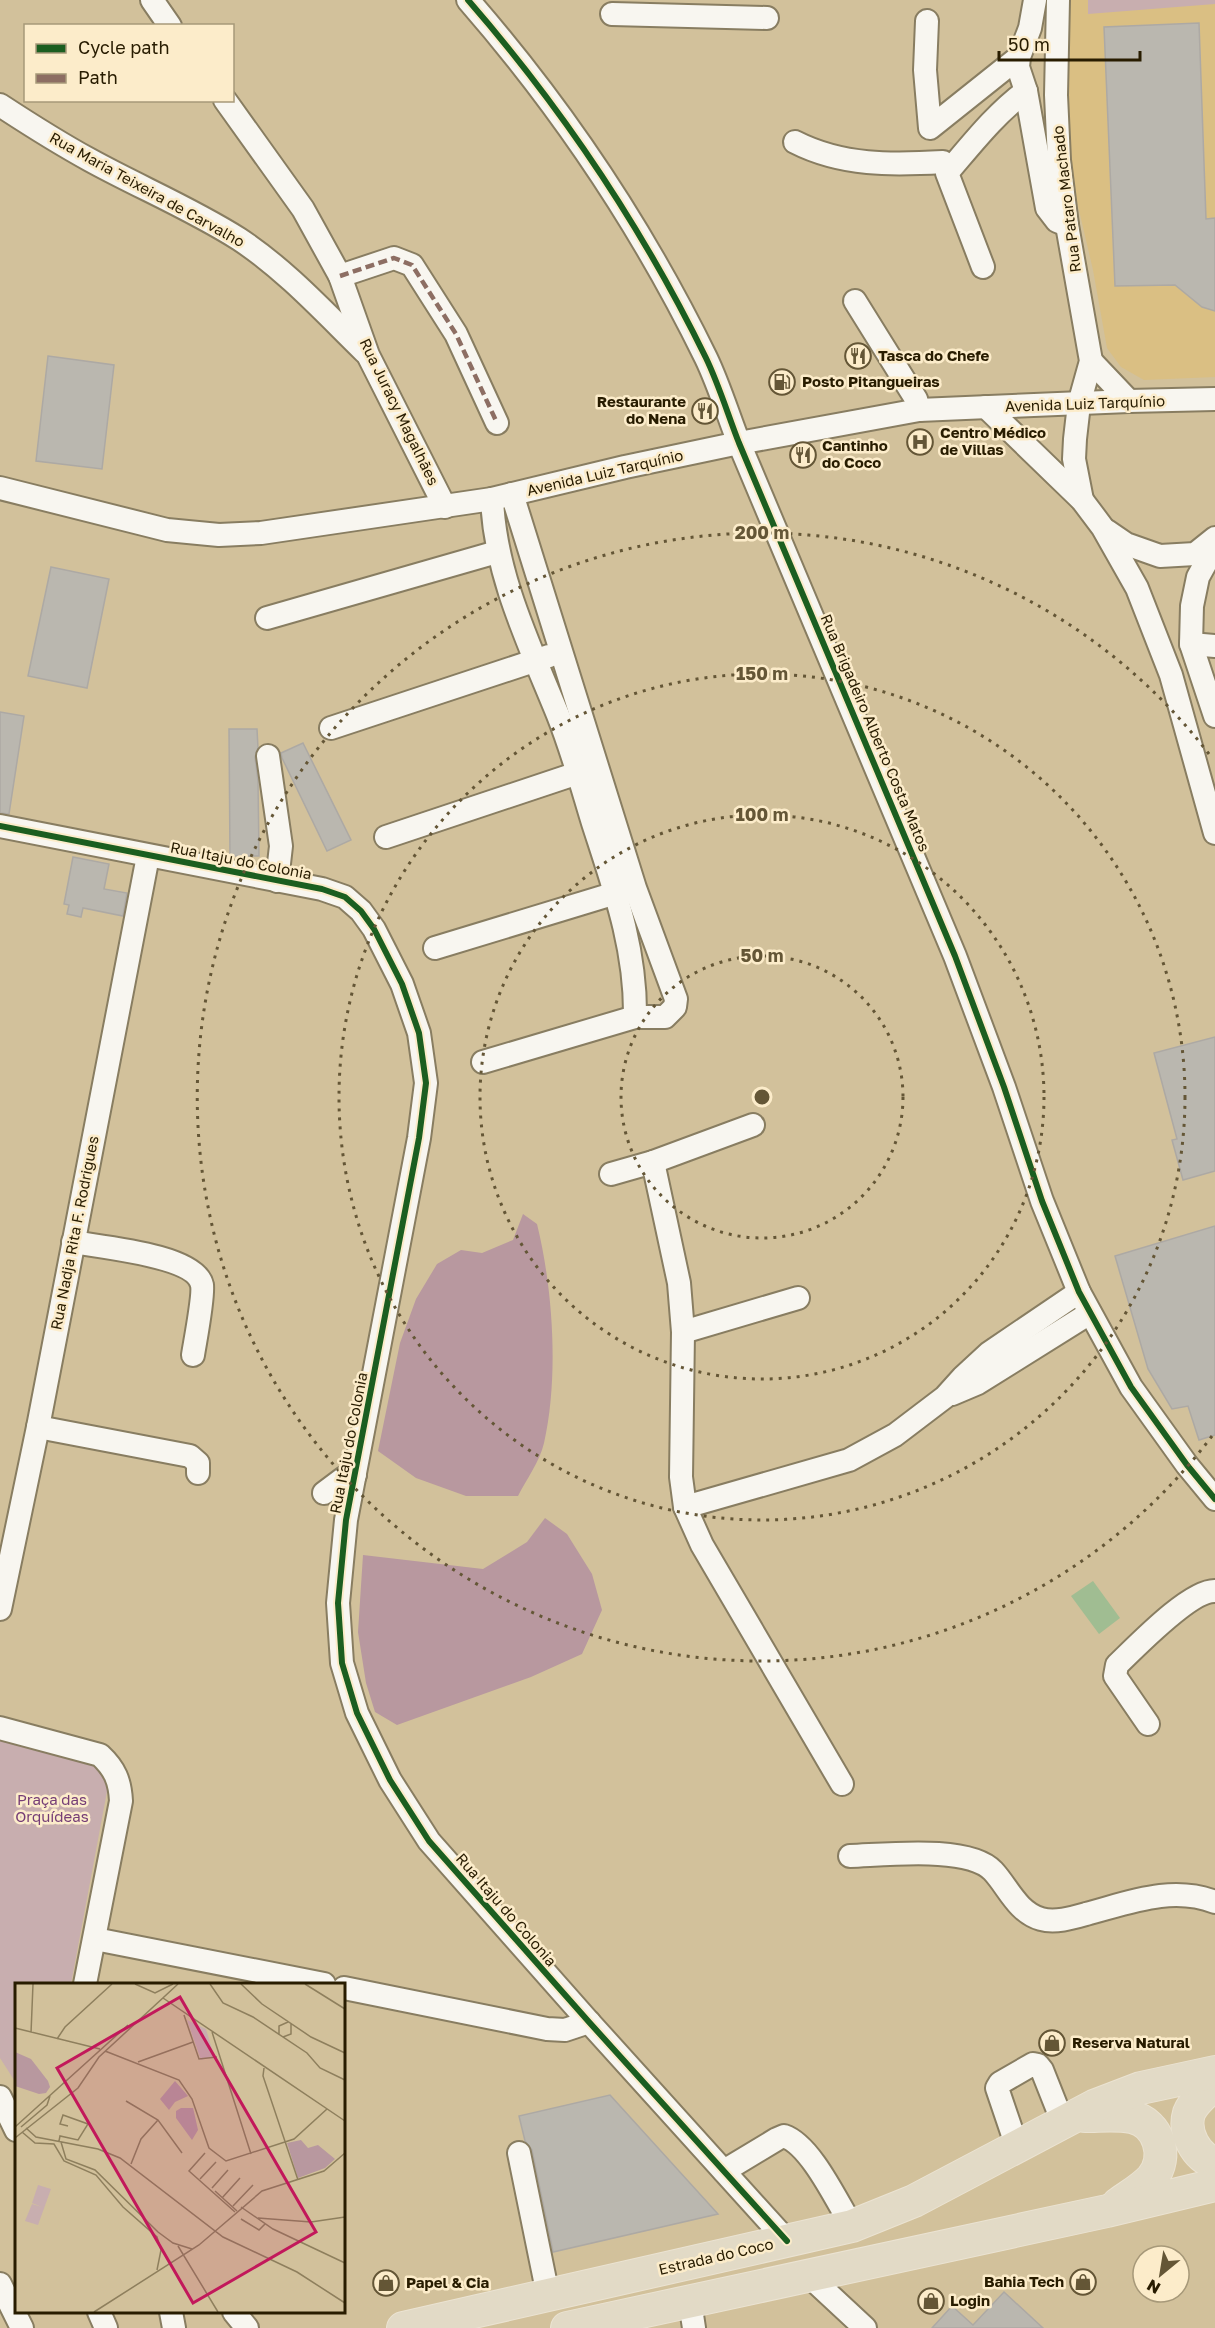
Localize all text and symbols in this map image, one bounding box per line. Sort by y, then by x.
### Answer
legend [24,24,234,102]
scale bar [999,24,1140,62]
text: 50 m [1008,33,1050,55]
text: Cycle path [78,36,170,58]
text: Path [78,66,118,88]
street label: Rua Pataro Machado [1048,125,1084,273]
street label: Rua Maria Teixeira de Carvalho [47,128,248,250]
street label: Rua Juracy Magalhães [357,335,443,488]
restaurant icon: Tasca do Chefe [843,341,873,371]
place label: Tasca do Chefe [878,346,990,364]
fuel station icon: Posto Pitangueiras [767,367,797,397]
place label: Posto Pitangueiras [802,372,940,390]
street label: Avenida Luiz Tarquínio [1005,391,1165,415]
place label: Restaurante do Nena [597,392,686,427]
restaurant icon: Restaurante do Nena [690,396,720,426]
place label: Centro Médico de Villas [940,423,1046,458]
hospital icon: Centro Médico de Villas [905,427,935,457]
place label: Cantinho do Coco [822,436,888,471]
restaurant icon: Cantinho do Coco [788,440,818,470]
street label: Avenida Luiz Tarquínio [525,445,685,499]
text: 200 m [735,521,789,543]
street label: Rua Brigadeiro Alberto Costa Matos [818,611,934,854]
text: 150 m [736,662,788,684]
text: 100 m [736,803,788,825]
street label: Rua Itaju do Colonia [169,837,313,883]
text: 50 m [741,944,783,966]
centre of rings [752,1087,772,1107]
street label: Rua Nadja Rita F. Rodrigues [46,1134,102,1331]
street label: Rua Itaju do Colonia [325,1371,371,1515]
park label: Praça das Orquídeas [15,1790,89,1825]
street label: Rua Itaju do Colonia [453,1849,561,1970]
inset map [15,1983,345,2313]
shop icon: Reserva Natural [1037,2028,1067,2058]
place label: Reserva Natural [1072,2033,1190,2051]
street label: Estrada do Coco [657,2234,775,2278]
north arrow [1131,2244,1191,2304]
shop icon: Bahia Tech [1068,2267,1098,2297]
shop icon: Papel & Cia [371,2268,401,2298]
place label: Bahia Tech [984,2272,1064,2290]
place label: Papel & Cia [406,2273,490,2291]
text: N [1143,2275,1164,2299]
shop icon: Login [916,2286,946,2316]
place label: Login [950,2291,990,2309]

